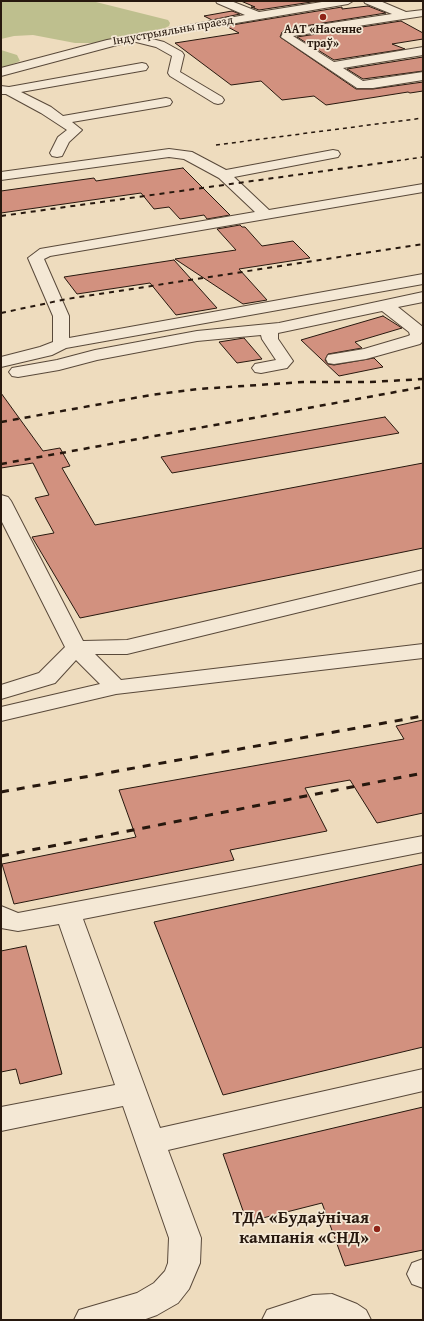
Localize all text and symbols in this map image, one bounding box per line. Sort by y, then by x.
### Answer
marker: ААТ «Насенне траў» [318,12,328,22]
street label: Індустрыяльны праезд [112,13,234,49]
place label: ААТ «Насенне траў» [284,23,362,51]
place label: ТДА «Будаўнічая кампанія «СНД» [232,1209,369,1249]
marker: ТДА «Будаўнічая кампанія «СНД» [372,1224,382,1234]

